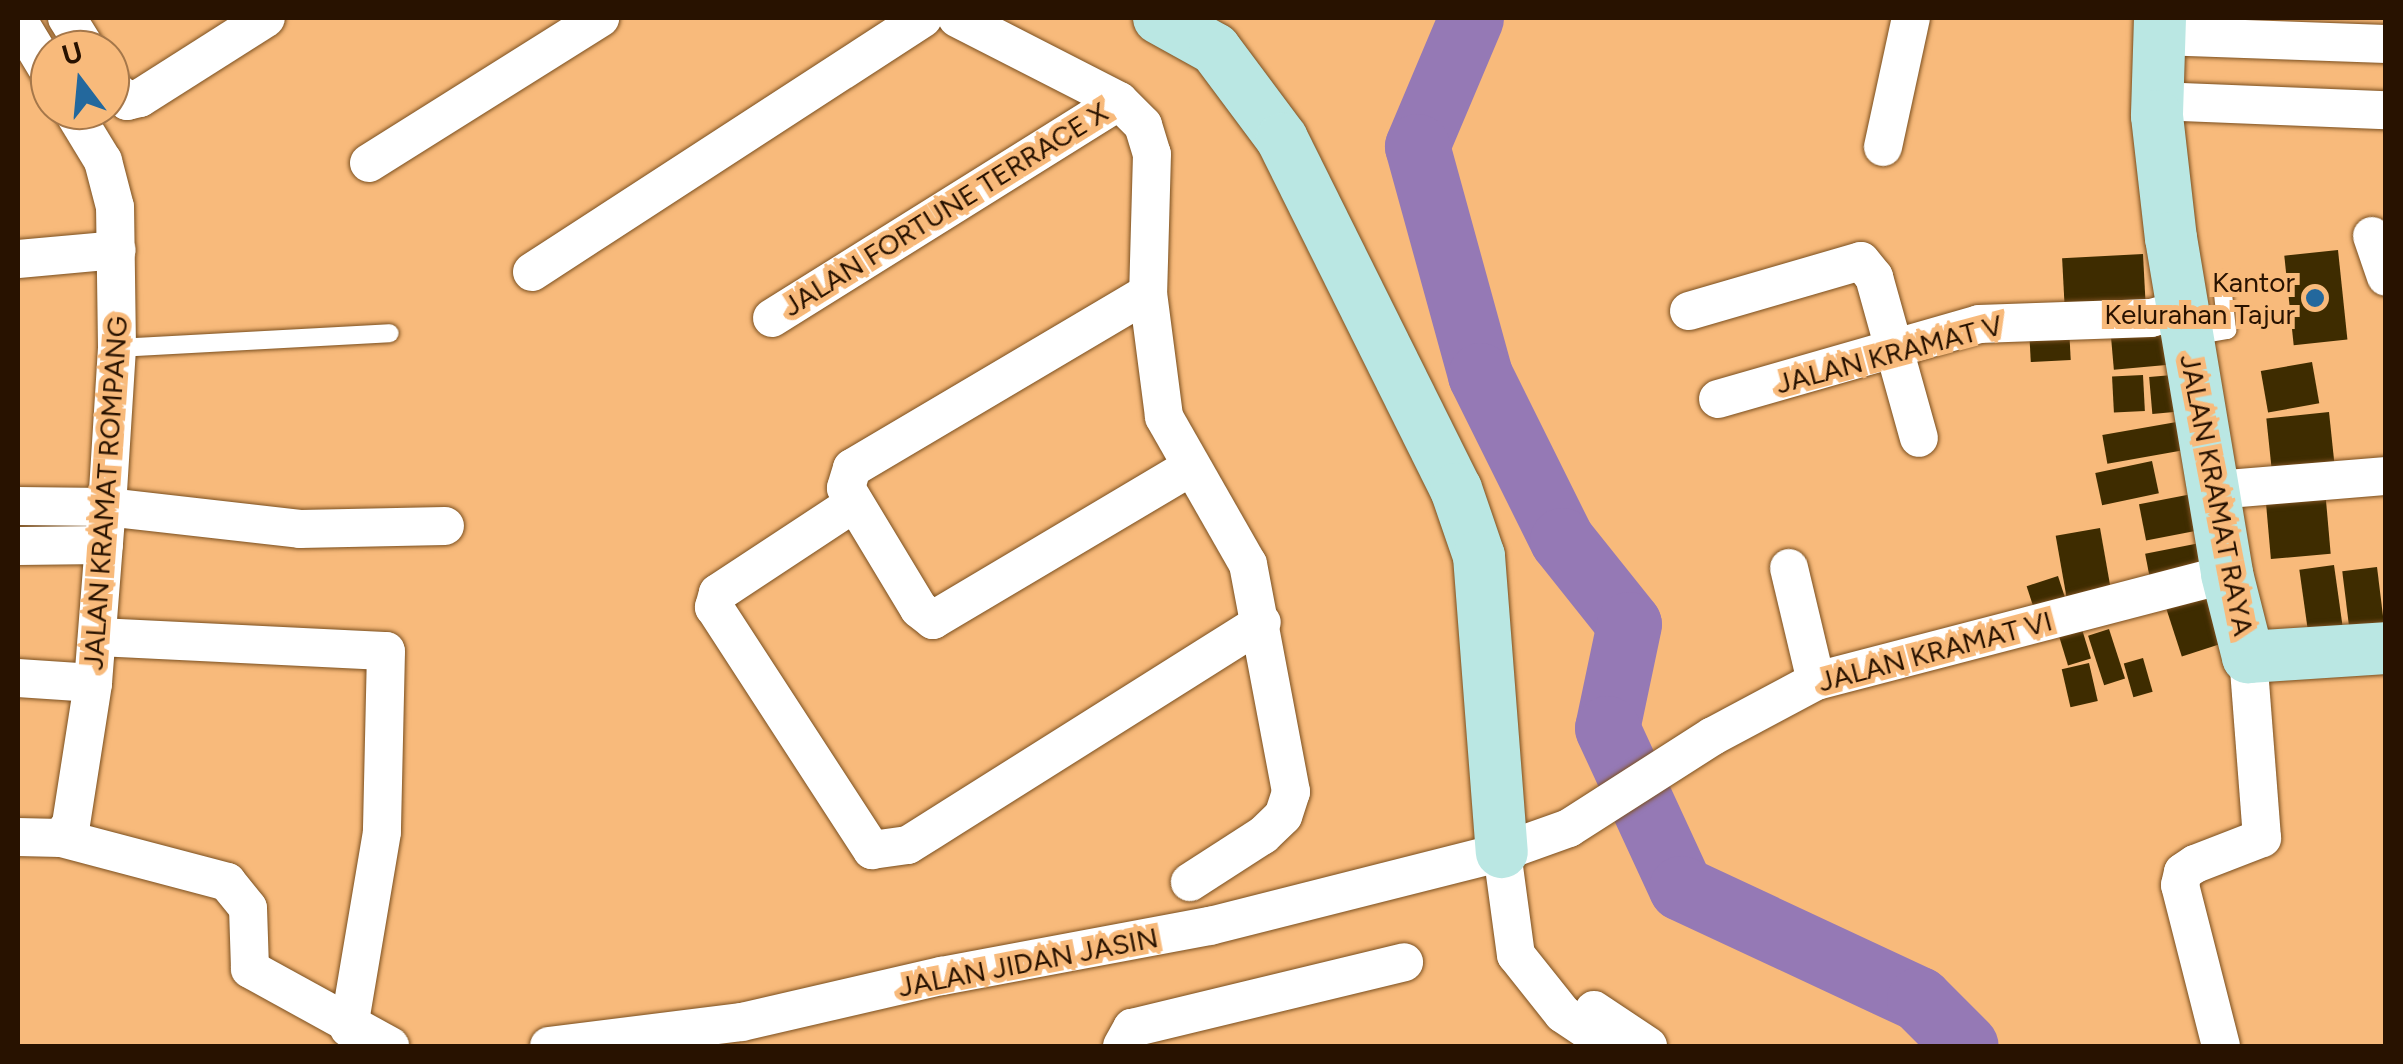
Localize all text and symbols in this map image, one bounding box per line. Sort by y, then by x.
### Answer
north arrow [30,30,130,130]
text: U [58,34,86,72]
street label: JALAN FORTUNE TERRACE X [776,95,1114,323]
place label: Kantor Kelurahan Tajur [2104,265,2295,331]
marker: Kantor Kelurahan Tajur [2304,287,2326,309]
street label: JALAN KRAMAT V [1772,308,2006,400]
street label: JALAN KRAMAT ROMPANG [76,315,134,671]
street label: JALAN KRAMAT RAYA [2173,351,2261,639]
street label: JALAN KRAMAT VI [1814,604,2056,698]
street label: JALAN JIDAN JASIN [895,920,1161,1004]

